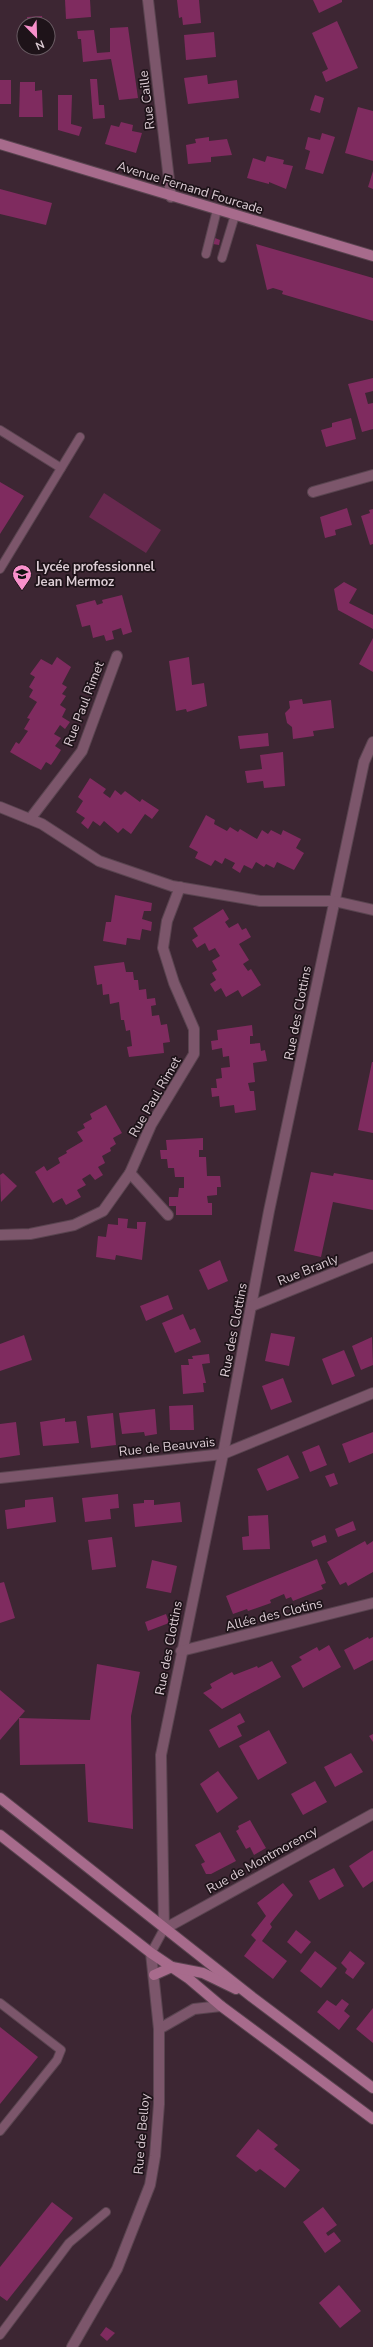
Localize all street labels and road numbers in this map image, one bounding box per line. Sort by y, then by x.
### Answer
street label: Rue Caille [134,69,160,131]
street label: Avenue Fernand Fourcade [115,157,265,219]
street label: Rue Paul Rimet [59,658,109,749]
street label: Rue des Clottins [280,964,316,1062]
street label: Rue Paul Rimet [125,1053,185,1140]
street label: Rue Branly [275,1249,341,1290]
street label: Rue des Clottins [216,1281,252,1379]
street label: Rue de Beauvais [118,1433,216,1461]
street label: Allée des Clotins [224,1594,324,1636]
street label: Rue des Clottins [151,1599,187,1697]
street label: Rue de Montmorency [203,1822,321,1898]
street label: Rue de Belloy [129,2092,155,2175]

